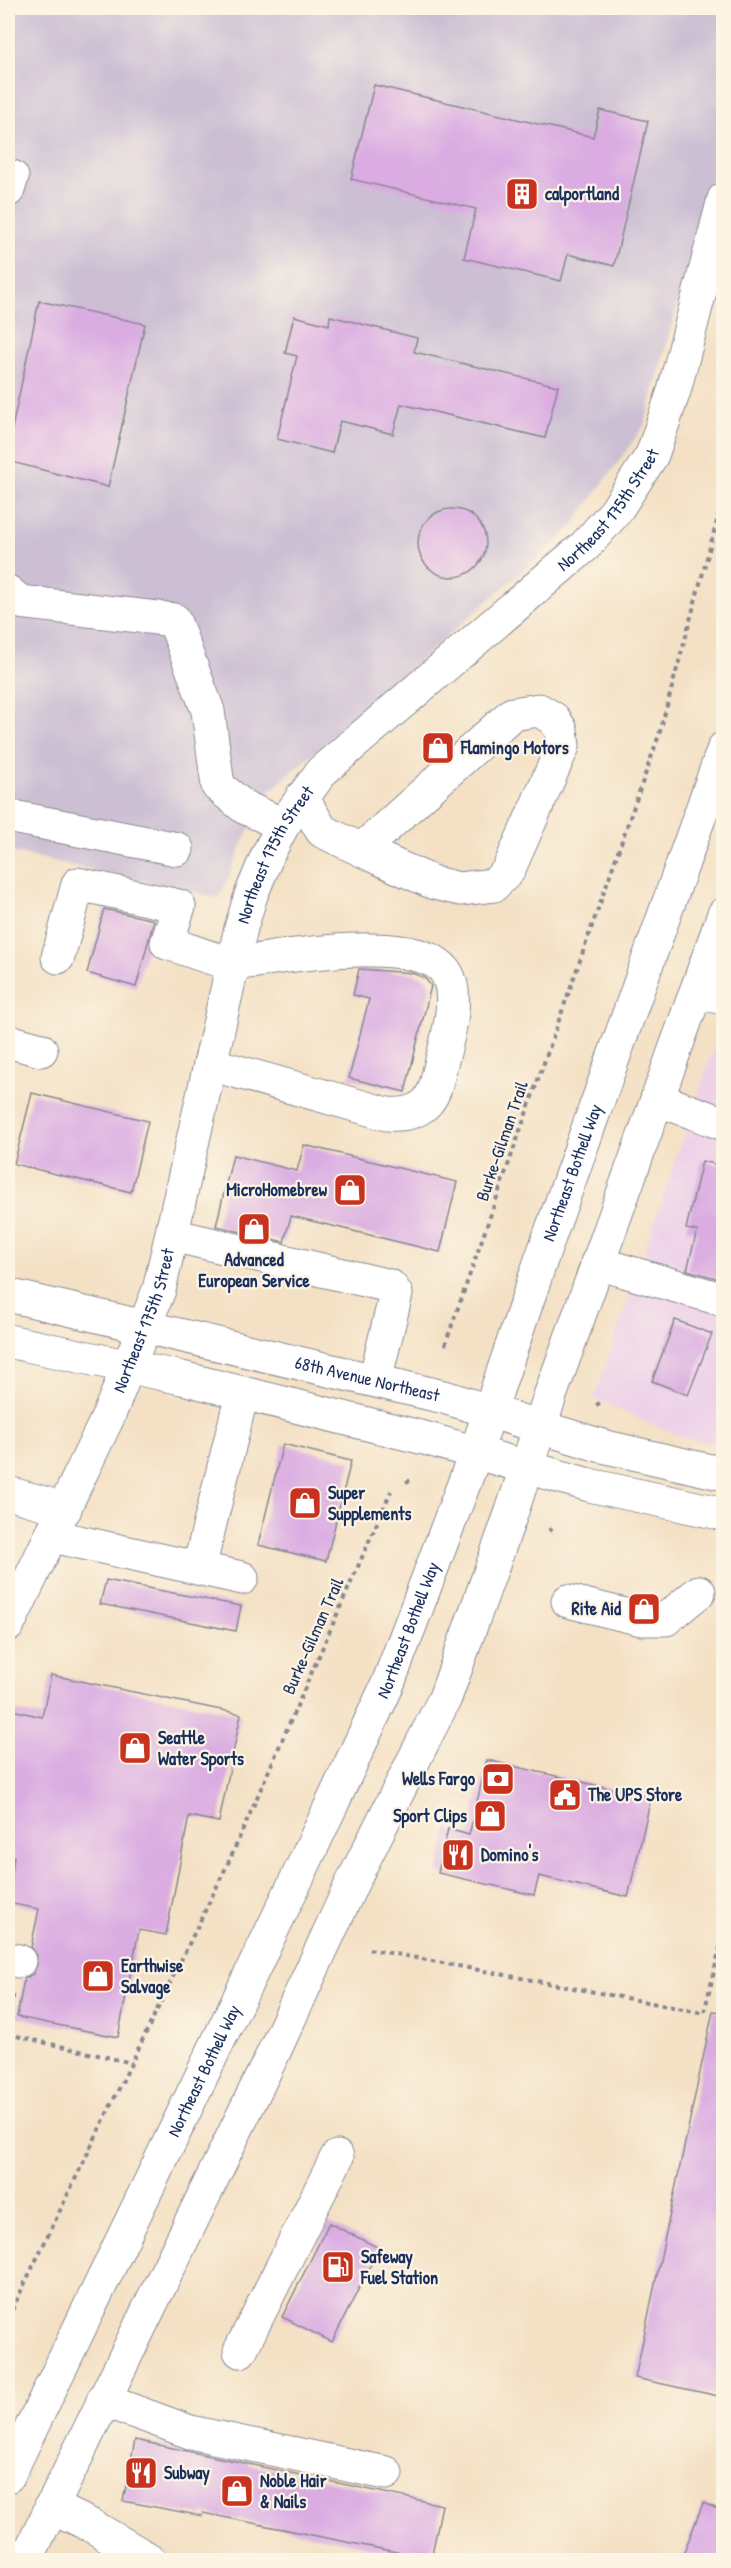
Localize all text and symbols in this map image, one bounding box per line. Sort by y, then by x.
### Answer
building icon: calportland [504,176,540,212]
place label: calportland [545,181,619,207]
street label: Northeast 175th Street [551,445,665,577]
shop icon: Flamingo Motors [420,730,456,766]
place label: Flamingo Motors [460,735,569,761]
street label: Northeast 175th Street [230,780,320,927]
street label: Burke-Gilman Trail [469,1077,534,1204]
street label: Northeast Bothell Way [536,1100,608,1245]
shop icon: MicroHomebrew [332,1172,368,1208]
place label: MicroHomebrew [226,1177,328,1202]
shop icon: Advanced European Service [236,1211,272,1247]
street label: Northeast 175th Street [106,1245,180,1396]
place label: Advanced European Service [198,1247,310,1294]
street label: 68th Avenue Northeast [293,1350,443,1408]
place label: Super Supplements [328,1480,412,1527]
shop icon: Super Supplements [287,1485,323,1521]
street label: Northeast Bothell Way [370,1558,445,1702]
street label: Burke-Gilman Trail [276,1573,350,1698]
shop icon: Rite Aid [626,1591,662,1627]
place label: Rite Aid [571,1596,621,1621]
place label: Seattle Water Sports [158,1725,244,1772]
shop icon: Seattle Water Sports [117,1730,153,1766]
bank icon: Wells Fargo [480,1761,516,1797]
place label: Wells Fargo [402,1766,476,1792]
public building icon: The UPS Store [547,1777,583,1813]
place label: The UPS Store [587,1782,683,1807]
shop icon: Sport Clips [472,1798,508,1834]
place label: Sport Clips [393,1803,467,1829]
restaurant icon: Domino's [440,1837,476,1873]
place label: Domino's [481,1842,538,1867]
place label: Earthwise Salvage [121,1953,184,2000]
shop icon: Earthwise Salvage [80,1958,116,1994]
street label: Northeast Bothell Way [161,2000,246,2141]
place label: Safeway Fuel Station [360,2244,438,2290]
fuel station icon: Safeway Fuel Station [320,2249,356,2285]
restaurant icon: Subway [123,2455,159,2491]
place label: Subway [164,2460,210,2486]
place label: Noble Hair & Nails [260,2468,327,2514]
shop icon: Noble Hair & Nails [219,2473,255,2509]

